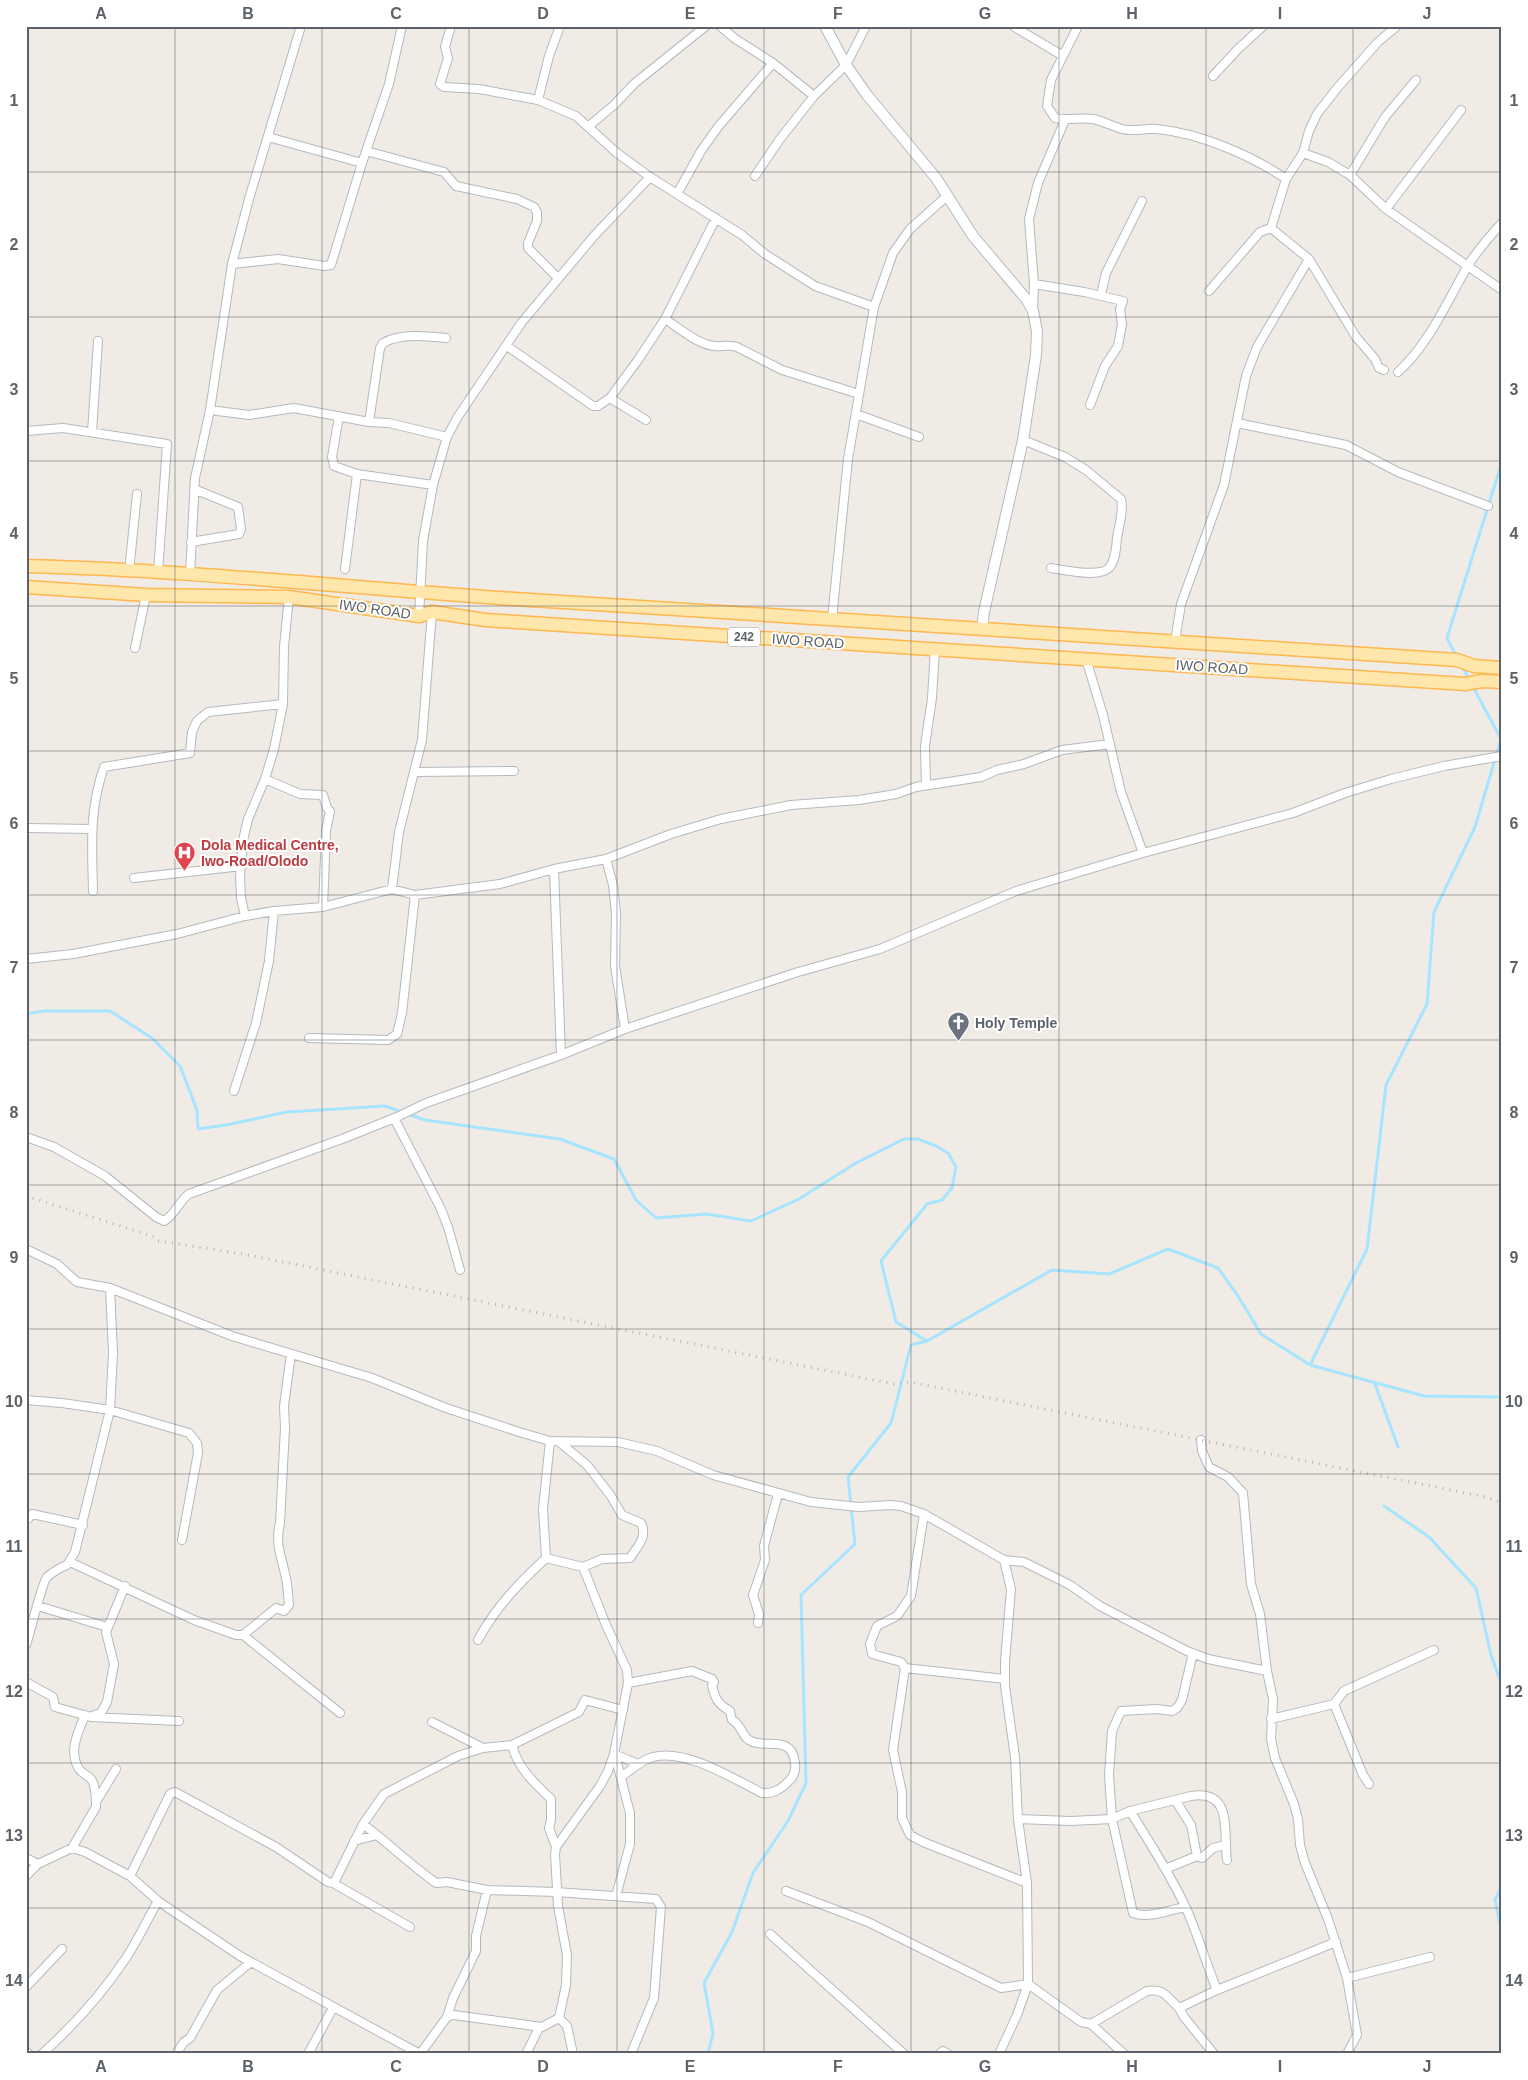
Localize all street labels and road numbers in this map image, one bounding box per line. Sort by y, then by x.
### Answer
street label: IWO ROAD [338,596,412,622]
road number: 242 [728,628,760,646]
street label: IWO ROAD [771,630,845,652]
street label: IWO ROAD [1175,656,1249,678]

